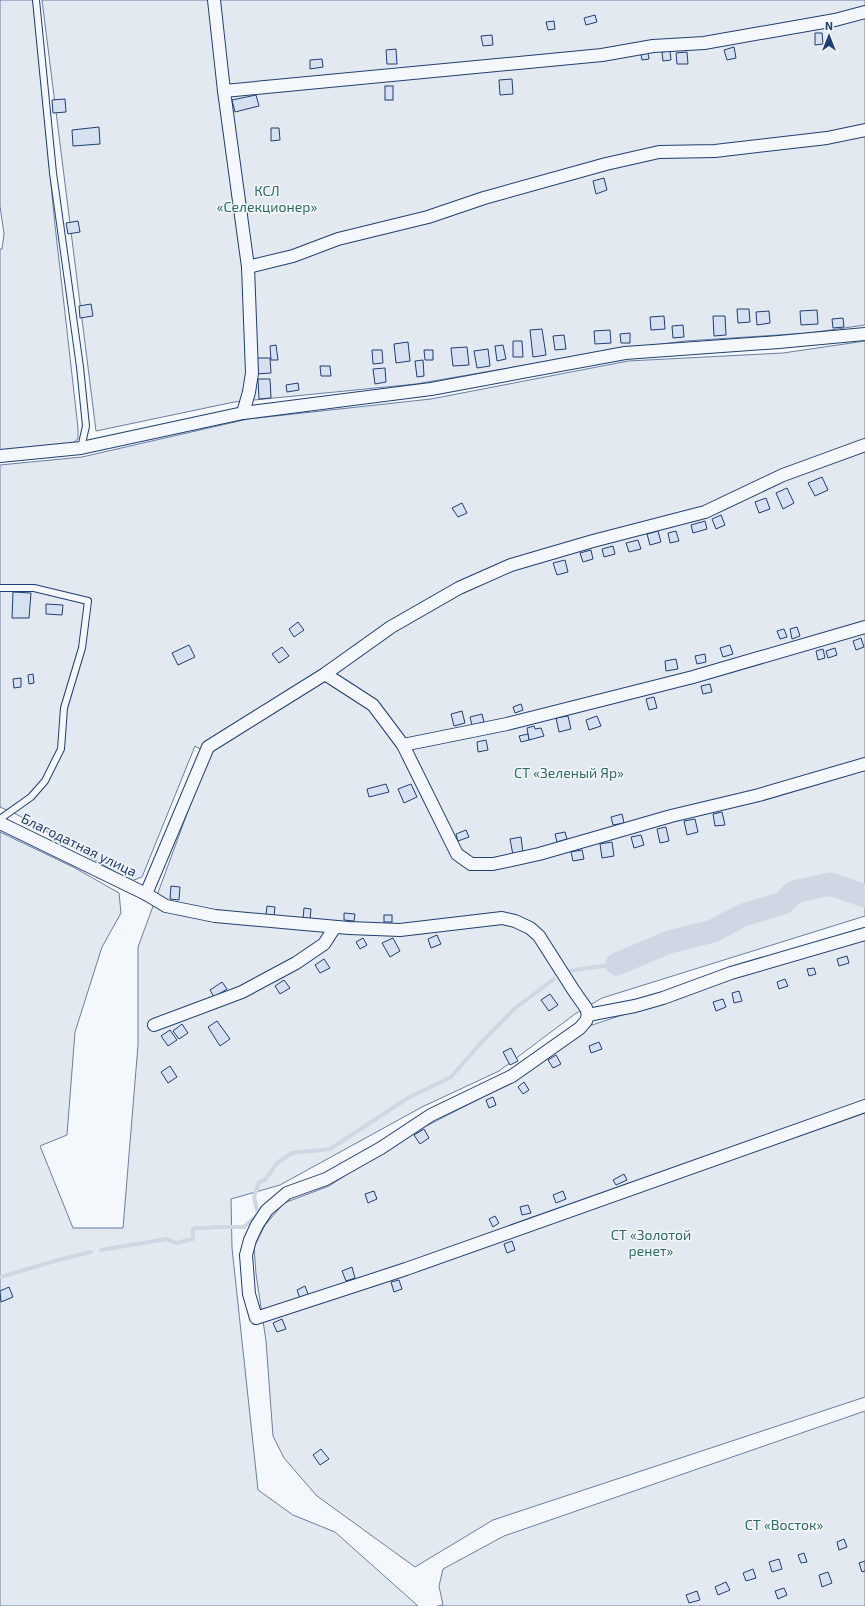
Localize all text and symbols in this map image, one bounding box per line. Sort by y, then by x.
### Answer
north arrow [809,16,849,56]
text: N [825,19,833,32]
park label: КСЛ «Селекционер» [217,182,317,215]
park label: СТ «Зеленый Яр» [514,764,624,781]
street label: Благодатная улица [19,809,140,880]
park label: СТ «Золотой ренет» [611,1226,691,1259]
park label: СТ «Восток» [745,1516,824,1533]

